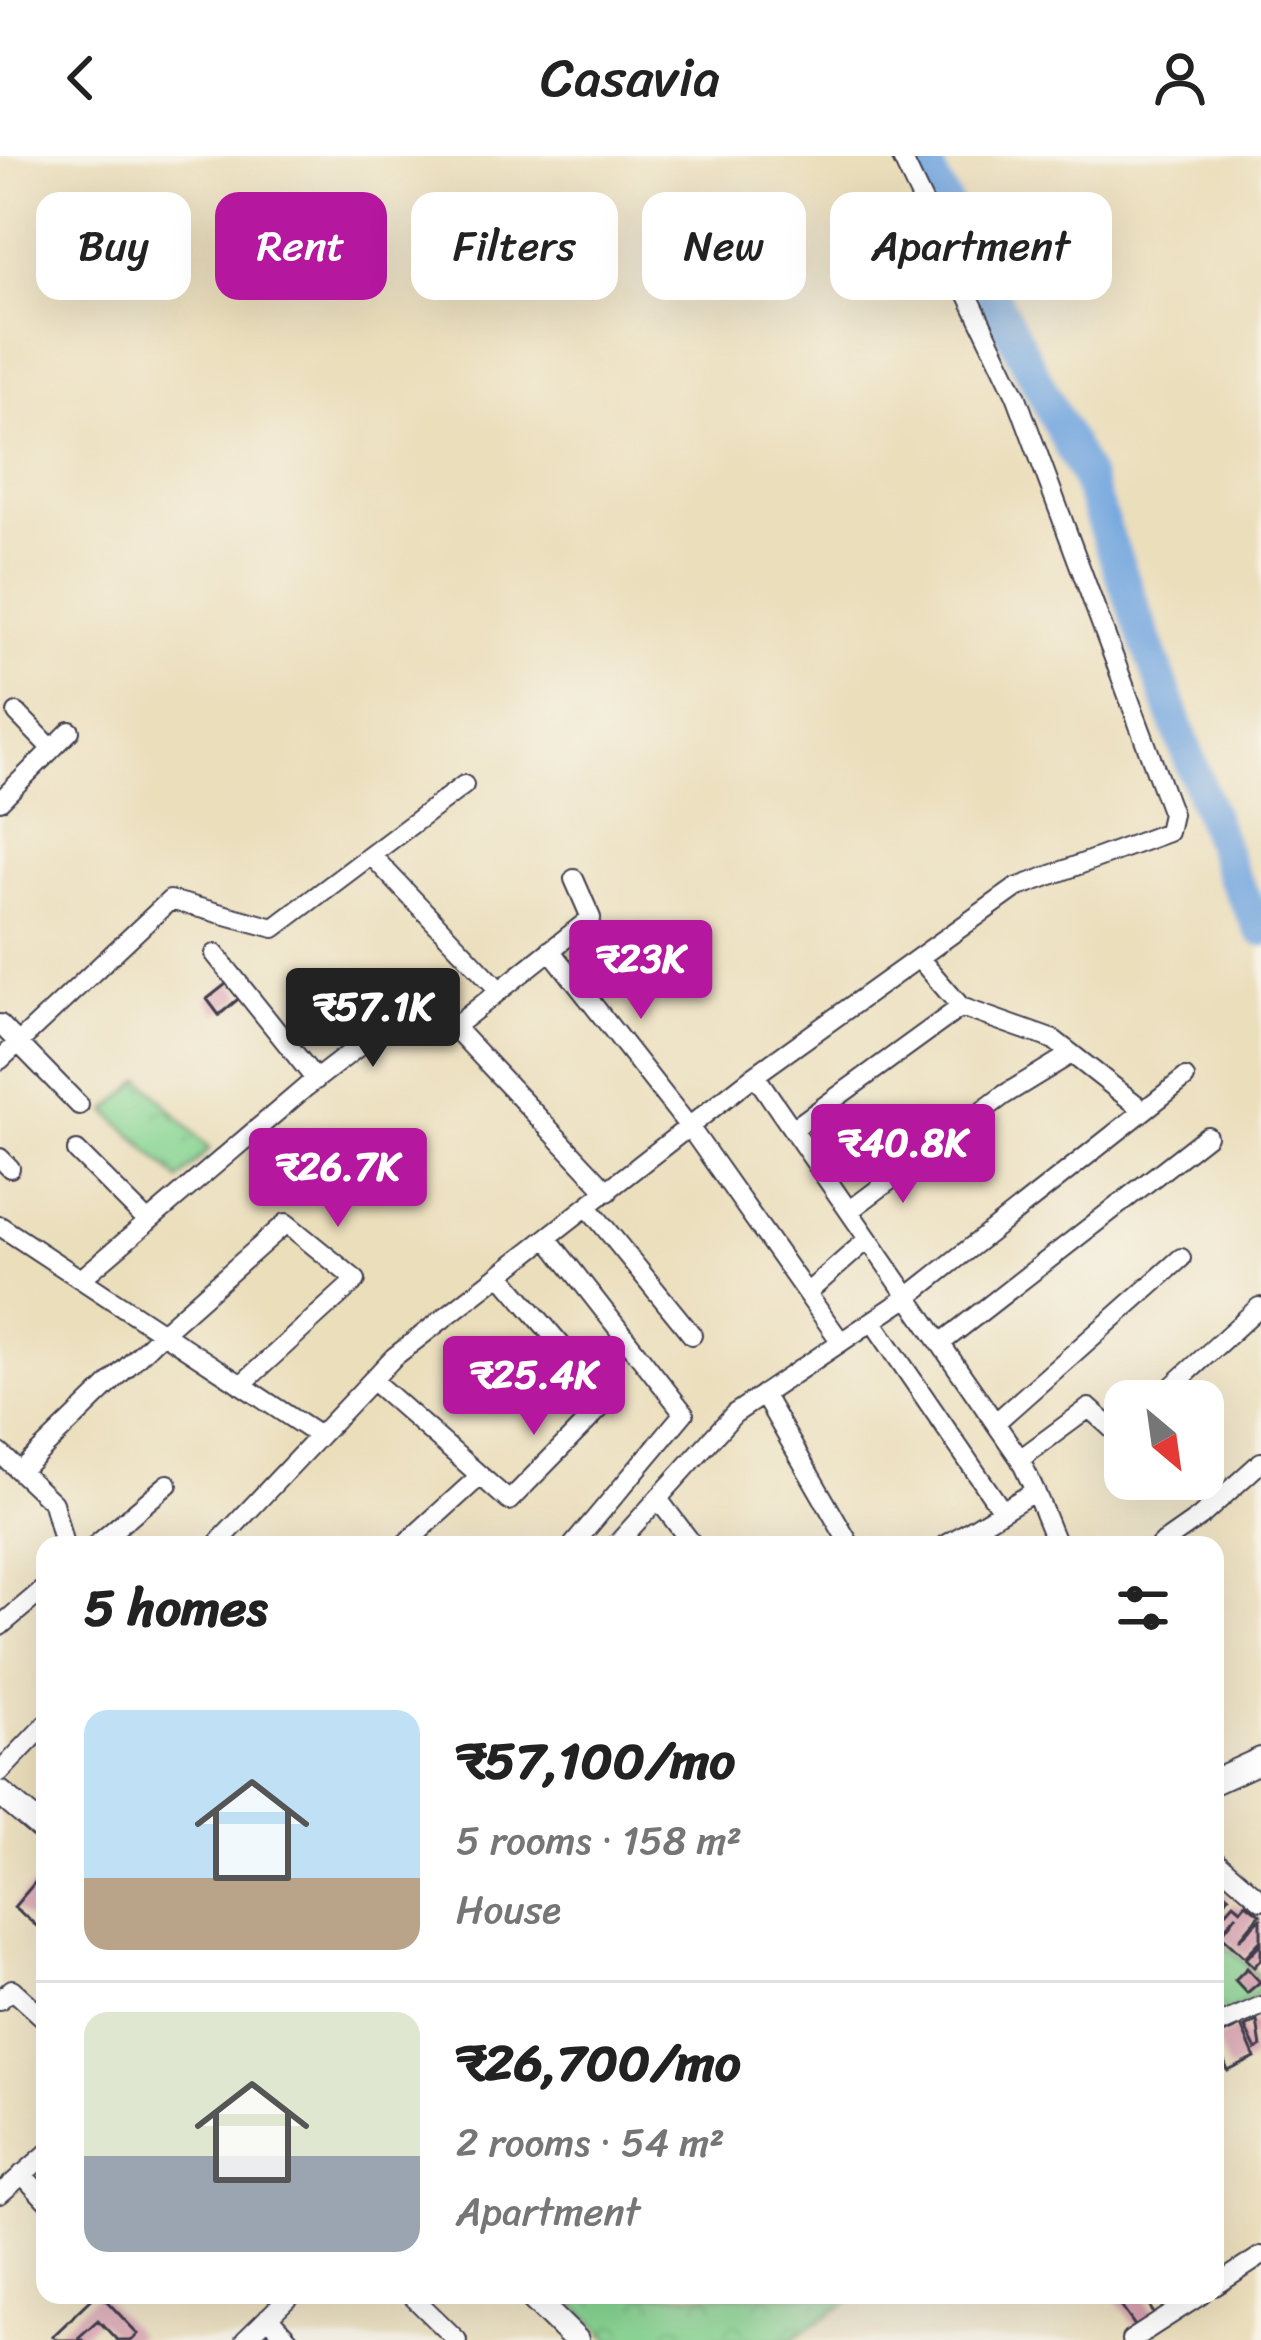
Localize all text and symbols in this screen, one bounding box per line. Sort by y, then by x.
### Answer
text: Casavia [541,30,720,126]
icon: back [48,45,114,111]
icon: person [1147,45,1213,111]
chip: Buy [36,192,191,300]
chip: Rent [215,192,387,300]
chip: Filters [411,192,618,300]
chip: New [642,192,806,300]
chip: Apartment [830,192,1112,300]
pin: ₹23K [570,920,712,1022]
text: ₹23K [596,924,686,993]
pin: ₹57.1K [275,968,471,1070]
text: ₹57.1K [313,972,433,1041]
pin: ₹40.8K [805,1104,1001,1206]
text: ₹40.8K [838,1108,968,1177]
pin: ₹26.7K [240,1128,436,1230]
text: ₹26.7K [276,1132,400,1201]
pin: ₹25.4K [436,1336,632,1438]
text: ₹25.4K [470,1340,598,1409]
north arrow [1104,1380,1224,1500]
map controls [1104,1380,1224,1500]
text: 5 homes [84,1563,267,1653]
icon: filters [1110,1575,1176,1641]
text: ₹57,100/mo [456,1716,735,1806]
icon: home [180,1758,324,1902]
text: 5 rooms · 158 m² [456,1806,742,1875]
text: House [456,1875,561,1944]
text: ₹26,700/mo [456,2018,741,2108]
icon: home [180,2060,324,2204]
text: 2 rooms · 54 m² [456,2108,725,2177]
text: Apartment [456,2177,640,2246]

